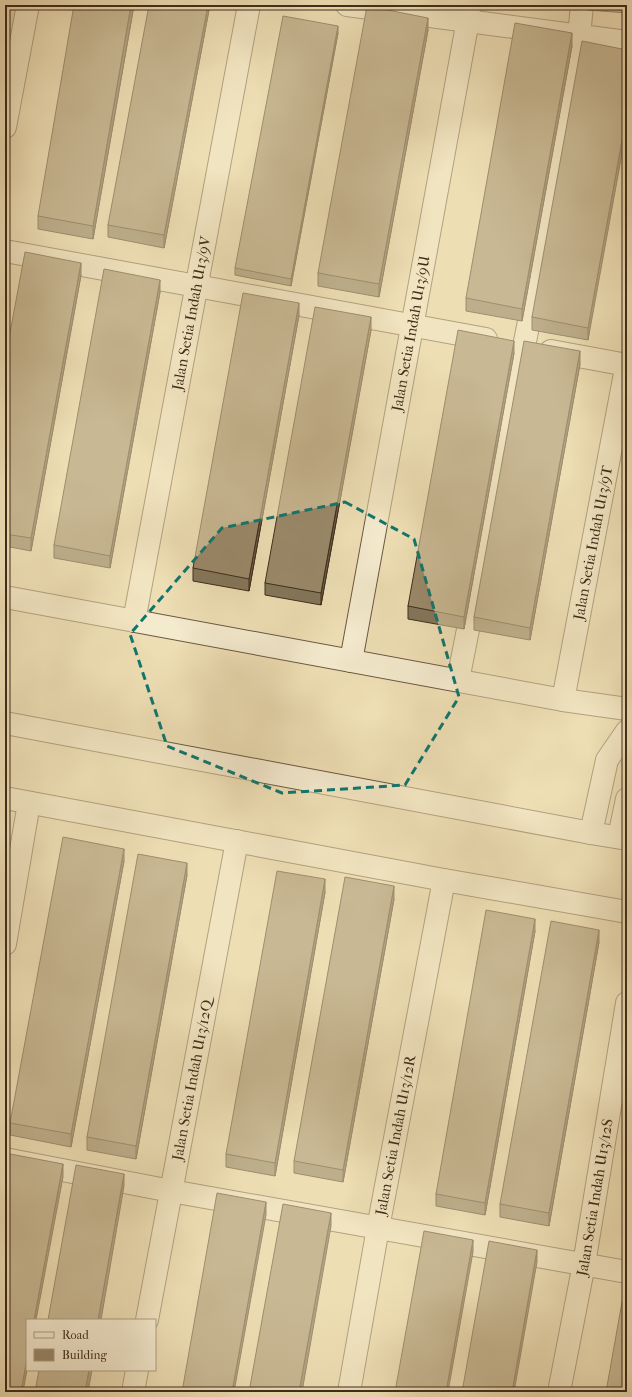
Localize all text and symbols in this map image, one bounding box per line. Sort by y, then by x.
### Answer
street label: Jalan Setia Indah U13/9V [168,234,215,393]
street label: Jalan Setia Indah U13/9U [388,254,434,414]
street label: Jalan Setia Indah U13/9T [569,463,616,622]
street label: Jalan Setia Indah U13/12Q [168,993,217,1163]
street label: Jalan Setia Indah U13/12R [371,1053,420,1218]
street label: Jalan Setia Indah U13/12S [573,1117,617,1279]
legend [26,1319,156,1371]
text: Road [62,1328,89,1342]
text: Building [62,1348,107,1362]

